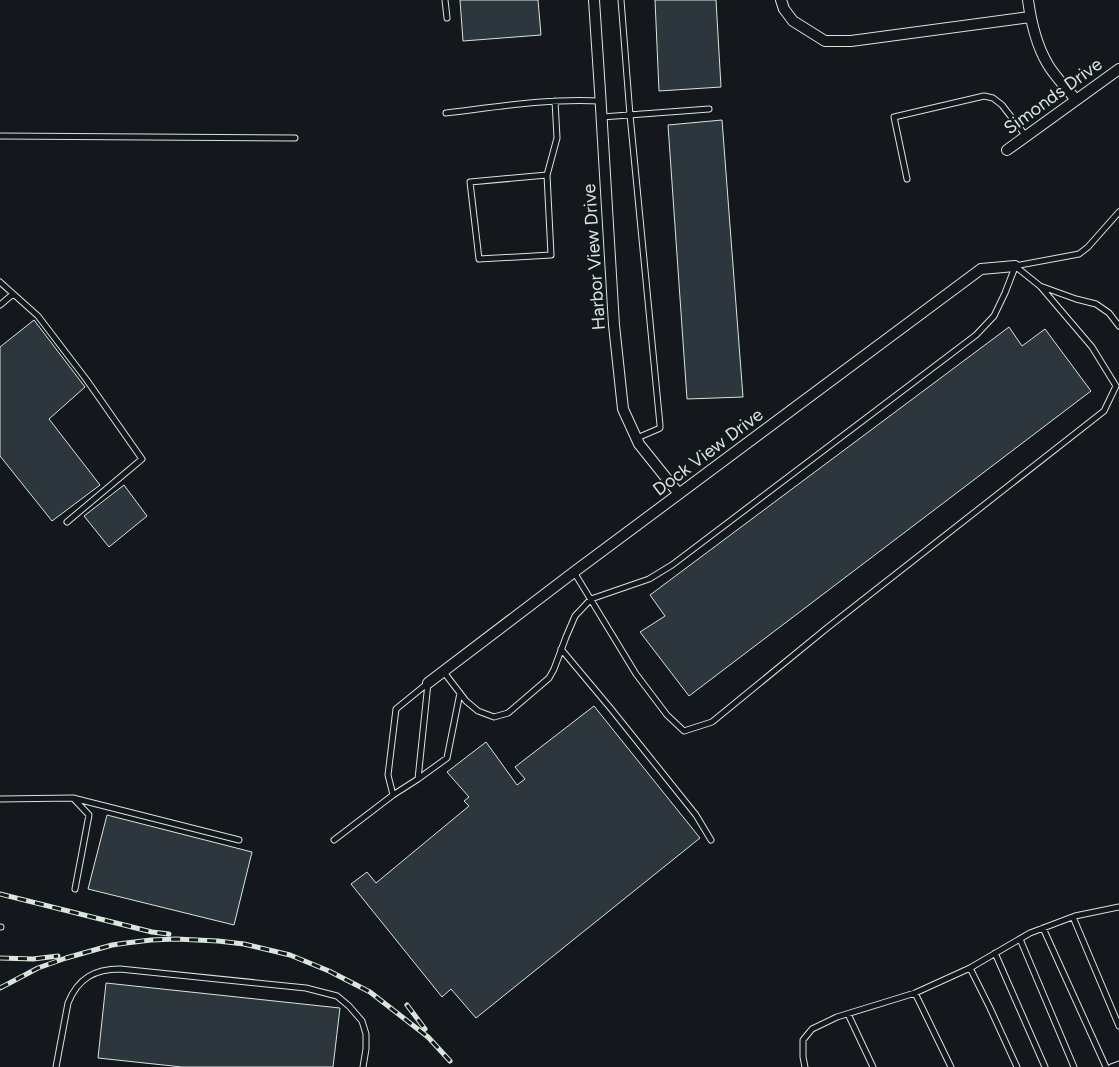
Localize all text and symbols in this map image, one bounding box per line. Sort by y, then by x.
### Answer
street label: Simonds Drive [1000,53,1107,139]
street label: Harbor View Drive [578,183,610,331]
street label: Dock View Drive [649,403,768,501]

